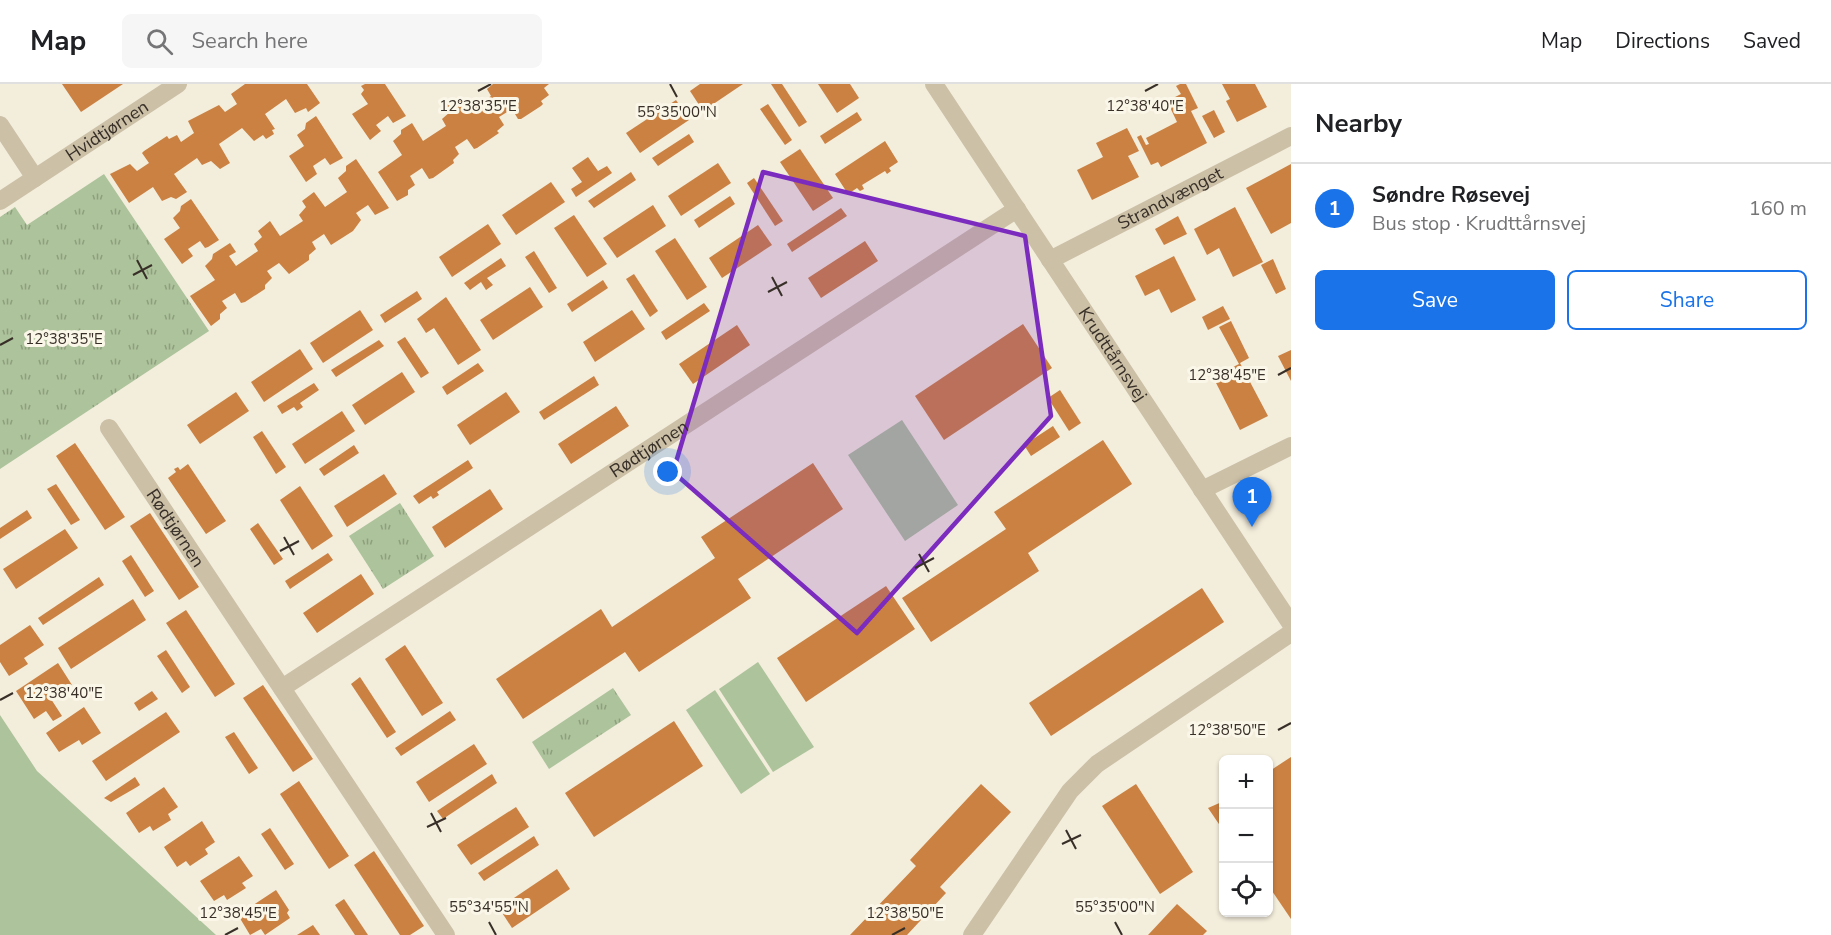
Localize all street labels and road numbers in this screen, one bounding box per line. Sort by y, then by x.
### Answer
street label: Hvidtjørnen [61,95,153,167]
street label: Strandvænget [1113,161,1227,235]
street label: Krudttårnsvej [1073,302,1153,406]
street label: Rødtjørnen [605,414,693,483]
street label: Rødtjørnen [141,484,210,572]

